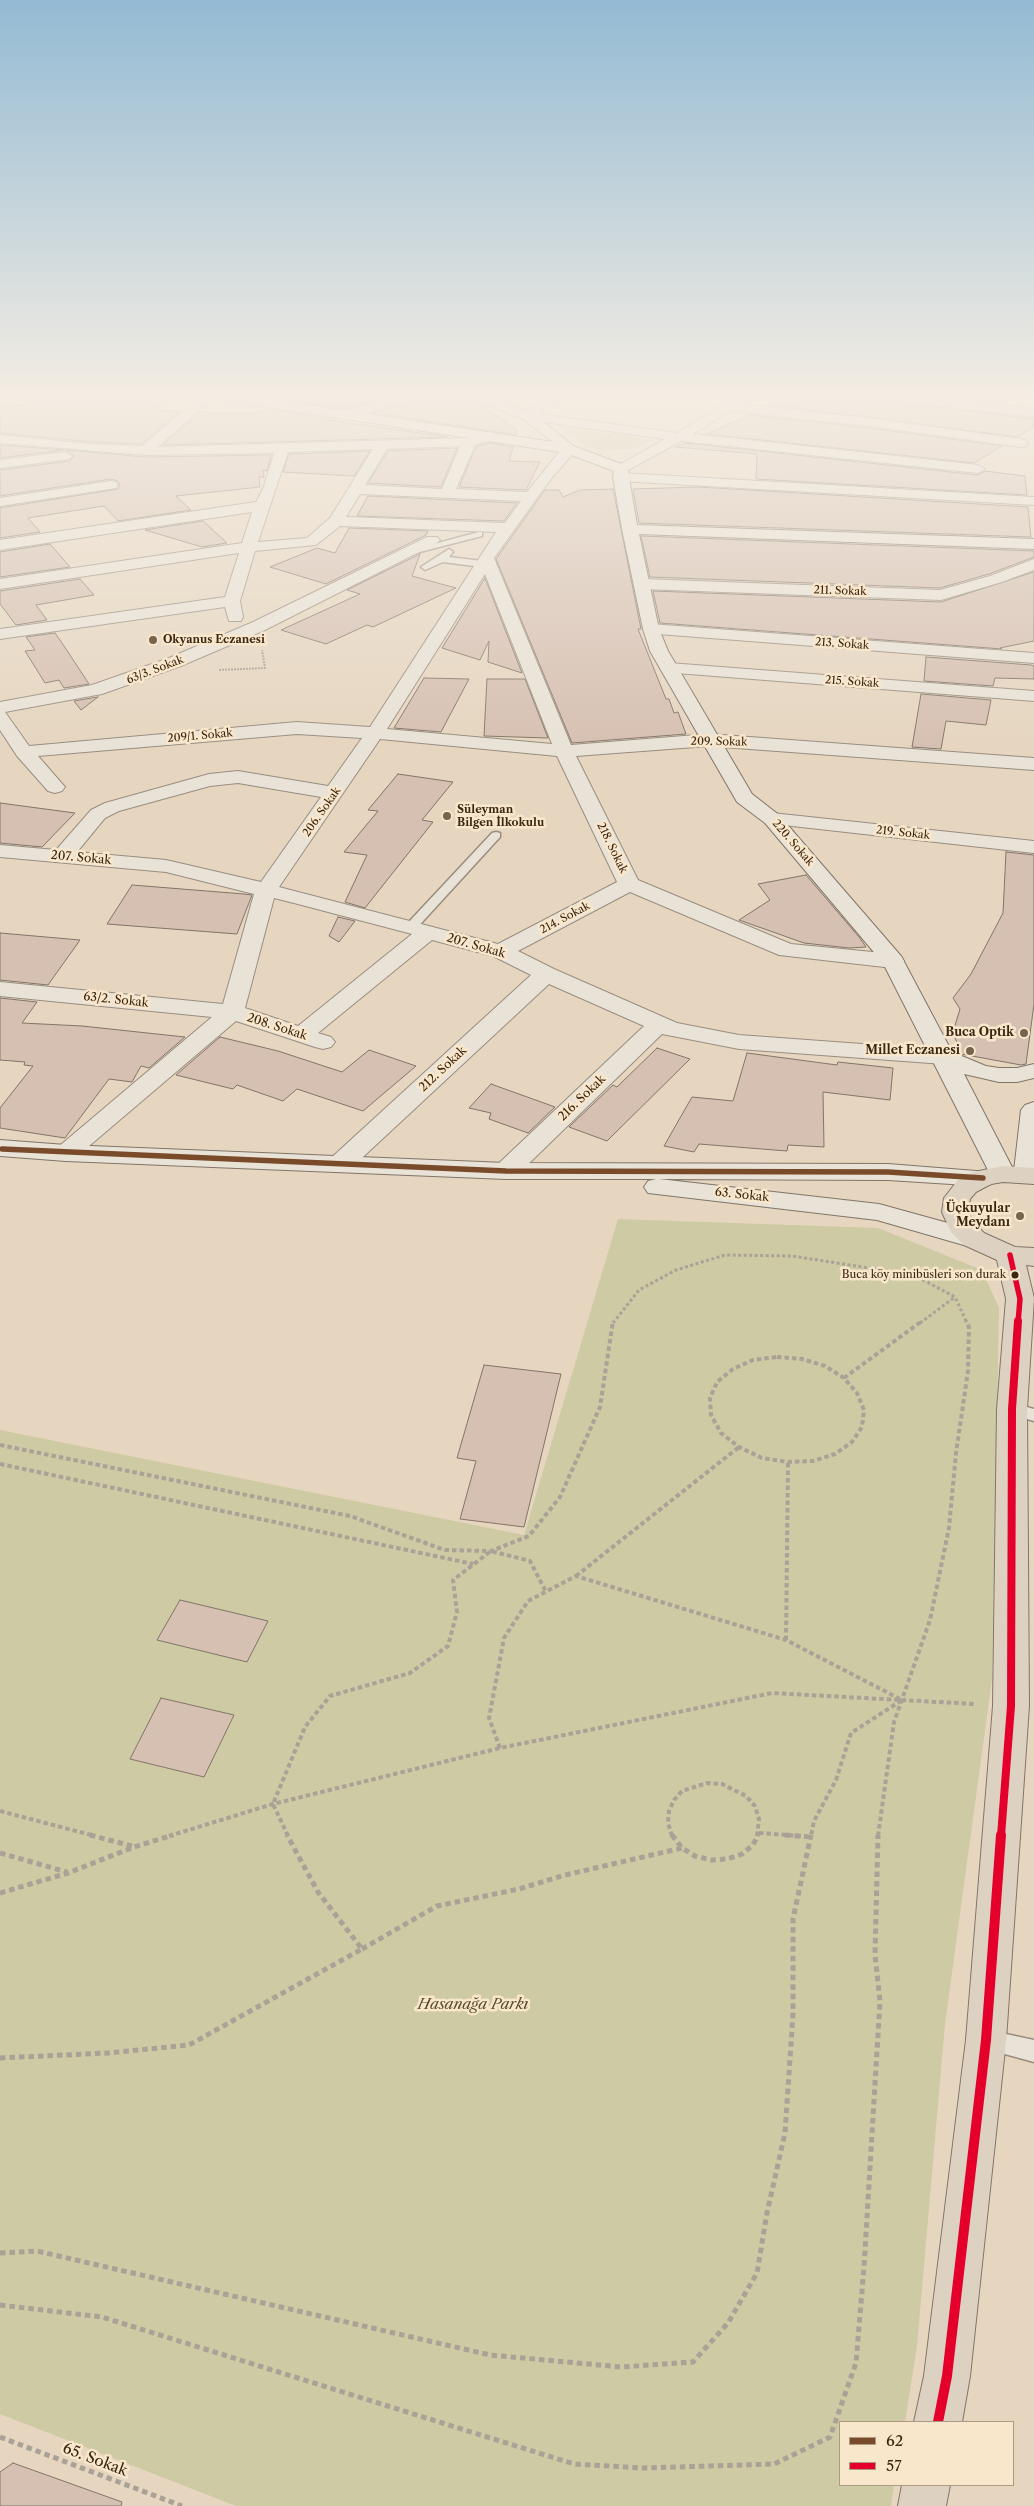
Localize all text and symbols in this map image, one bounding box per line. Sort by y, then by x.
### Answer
street label: 211. Sokak [813,583,867,599]
place label: Okyanus Eczanesi [163,633,265,647]
marker: Okyanus Eczanesi [147,634,159,646]
street label: 213. Sokak [814,636,870,652]
street label: 63/3. Sokak [125,653,185,687]
street label: 215. Sokak [824,674,880,690]
street label: 209/1. Sokak [167,727,233,745]
street label: 209. Sokak [691,735,747,749]
street label: 206. Sokak [300,785,344,839]
place label: Süleyman Bilgen İlkokulu [457,803,544,829]
marker: Süleyman Bilgen İlkokulu [441,810,453,822]
street label: 220. Sokak [769,817,817,869]
street label: 218. Sokak [594,820,630,876]
street label: 219. Sokak [875,824,931,842]
street label: 207. Sokak [50,848,112,868]
street label: 214. Sokak [538,899,592,937]
street label: 207. Sokak [445,931,507,961]
street label: 63/2. Sokak [83,989,149,1011]
street label: 208. Sokak [245,1011,309,1043]
place label: Buca Optik [945,1026,1014,1040]
marker: Buca Optik [1018,1027,1030,1039]
street label: 212. Sokak [416,1043,470,1095]
place label: Millet Eczanesi [865,1044,960,1058]
marker: Millet Eczanesi [964,1045,976,1057]
street label: 216. Sokak [555,1072,609,1124]
street label: 63. Sokak [714,1185,770,1205]
place label: Üçkuyular Meydanı [946,1202,1010,1230]
marker: Üçkuyular Meydanı [1014,1210,1026,1222]
place label: Buca köy minibüsleri son durak [842,1268,1006,1282]
marker: Buca köy minibüsleri son durak [1010,1270,1020,1280]
park label: Hasanağa Parkı [417,1996,529,2014]
legend [839,2421,1014,2486]
text: 62 [886,2431,903,2450]
street label: 65. Sokak [60,2439,130,2481]
text: 57 [886,2456,902,2475]

